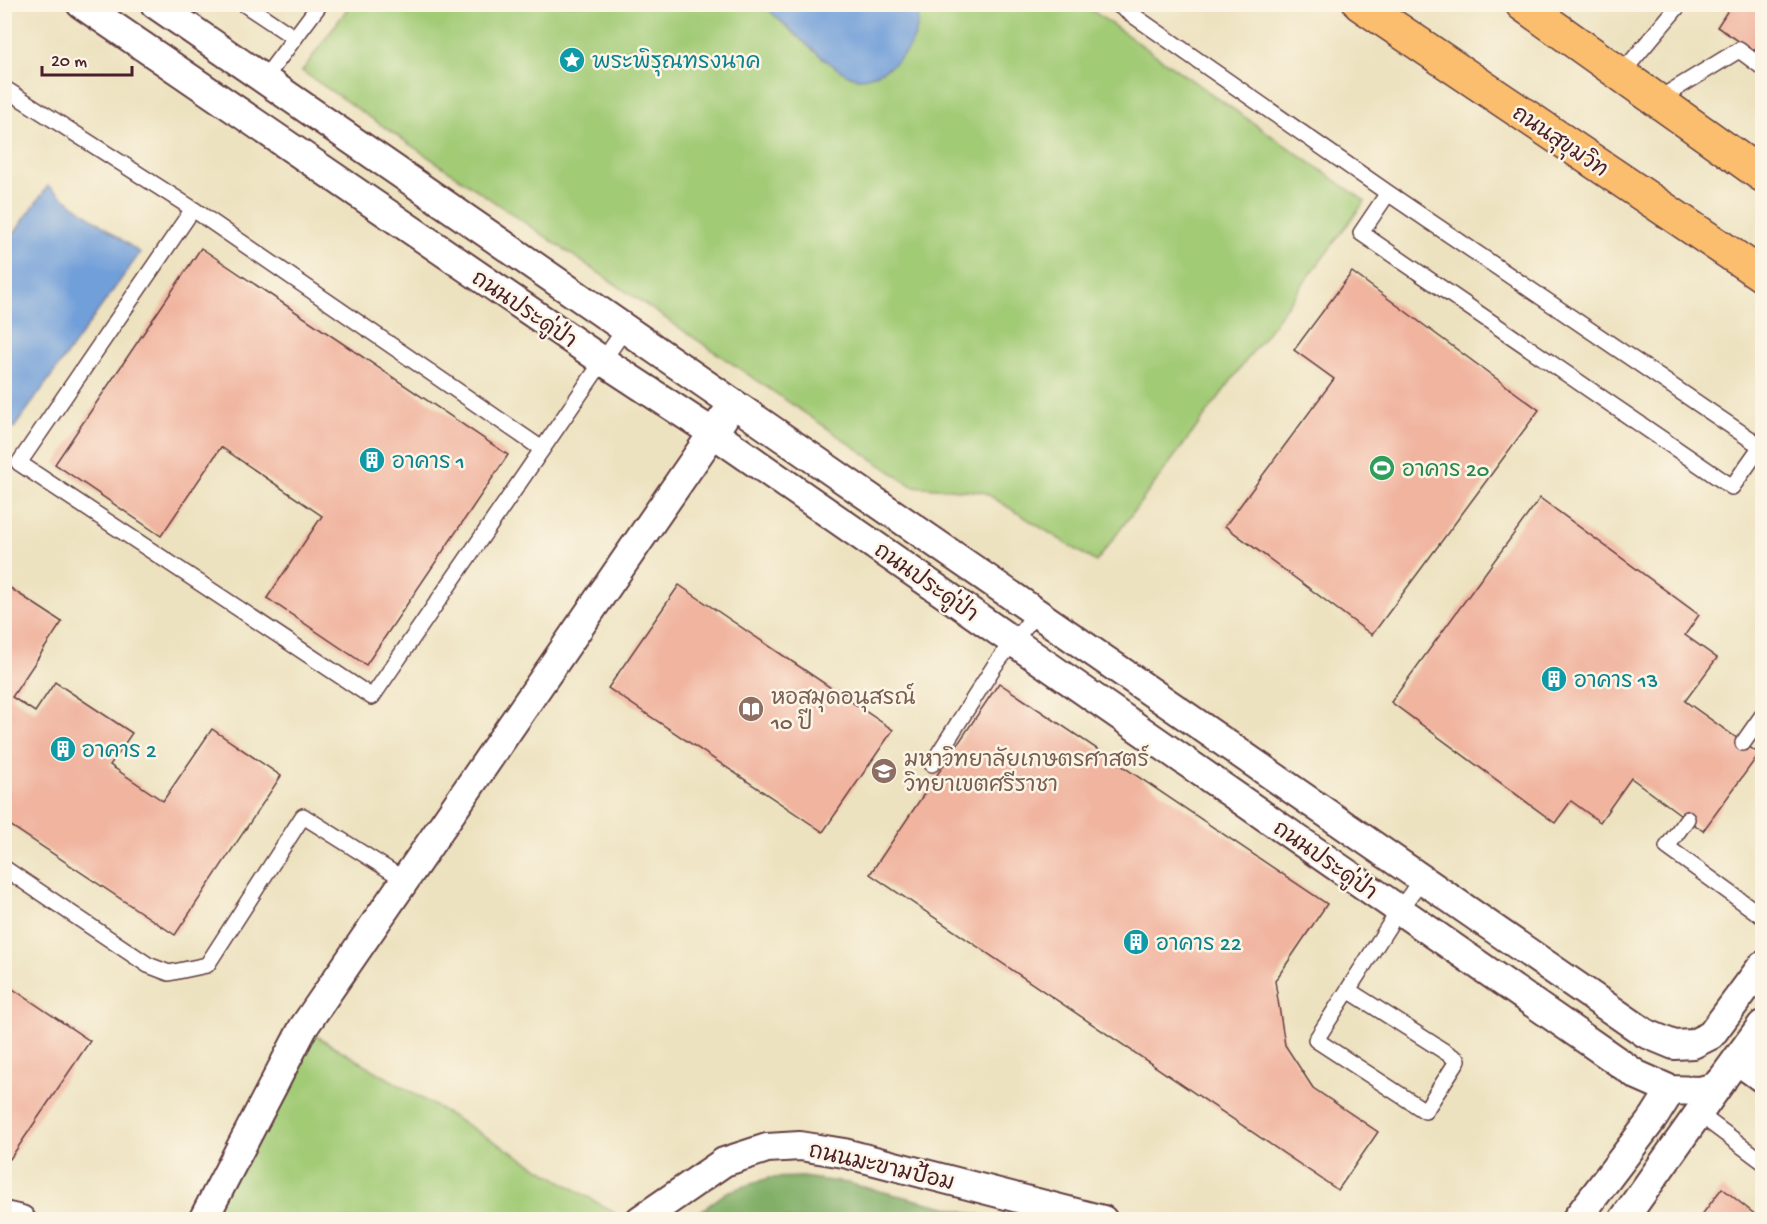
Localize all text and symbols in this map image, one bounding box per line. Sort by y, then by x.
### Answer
scale bar [42,39,132,77]
place icon: พระพิรุณทรงนาค [557,45,587,75]
place label: พระพิรุณทรงนาค [592,47,761,77]
text: 20 m [51,52,87,73]
street label: ถนนสุขุมวิท [1506,98,1614,185]
street label: ถนนประดู่ป่า [465,263,582,356]
building icon: อาคาร 1 [357,445,387,475]
place label: อาคาร 1 [392,451,465,477]
sports icon: อาคาร 20 [1367,453,1397,483]
place label: อาคาร 20 [1402,459,1489,485]
street label: ถนนประดู่ป่า [868,536,984,630]
building icon: อาคาร 13 [1539,664,1569,694]
place label: อาคาร 13 [1574,670,1658,696]
place label: หอสมุดอนุสรณ์ 10 ปี [770,682,915,738]
library icon: หอสมุดอนุสรณ์ 10 ปี [736,694,766,724]
building icon: อาคาร 2 [48,734,78,764]
place label: อาคาร 2 [82,740,157,766]
place label: มหาวิทยาลัยเกษตรศาสตร์ วิทยาเขตศรีราชา [904,744,1149,800]
school or university icon: มหาวิทยาลัยเกษตรศาสตร์ วิทยาเขตศรีราชา [869,756,899,786]
street label: ถนนประดู่ป่า [1267,814,1383,908]
building icon: อาคาร 22 [1121,927,1151,957]
place label: อาคาร 22 [1156,933,1242,959]
street label: ถนนมะขามป้อม [806,1134,958,1198]

